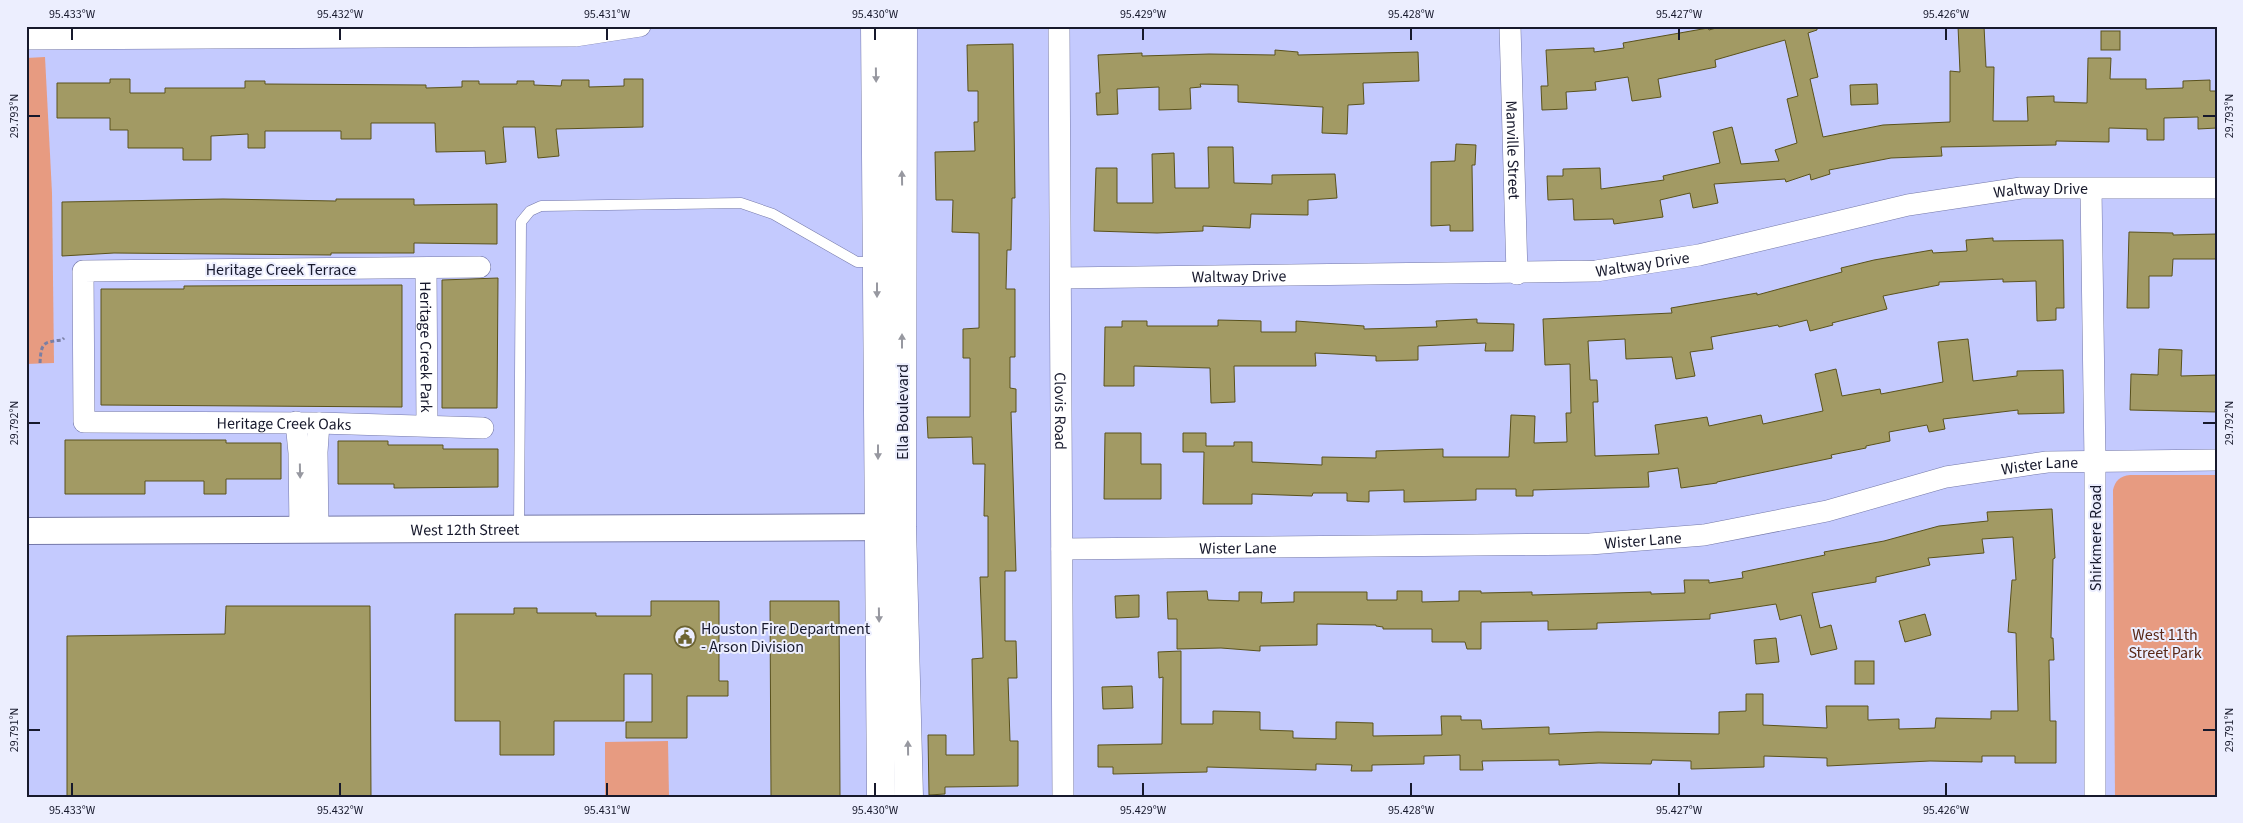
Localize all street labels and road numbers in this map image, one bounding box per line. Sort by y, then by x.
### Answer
street label: Manville Street [1500,100,1525,201]
street label: Waltway Drive [1992,178,2088,204]
street label: Waltway Drive [1594,247,1691,283]
street label: Heritage Creek Terrace [206,259,356,281]
street label: Waltway Drive [1191,265,1287,288]
street label: Heritage Creek Park [414,281,437,413]
street label: Ella Boulevard [892,364,914,460]
street label: Clovis Road [1049,372,1071,450]
street label: Heritage Creek Oaks [216,413,352,436]
street label: Wister Lane [2000,452,2078,481]
street label: Shirkmere Road [2085,485,2107,591]
street label: West 12th Street [410,519,520,541]
street label: Wister Lane [1603,527,1682,555]
street label: Wister Lane [1199,537,1277,560]

